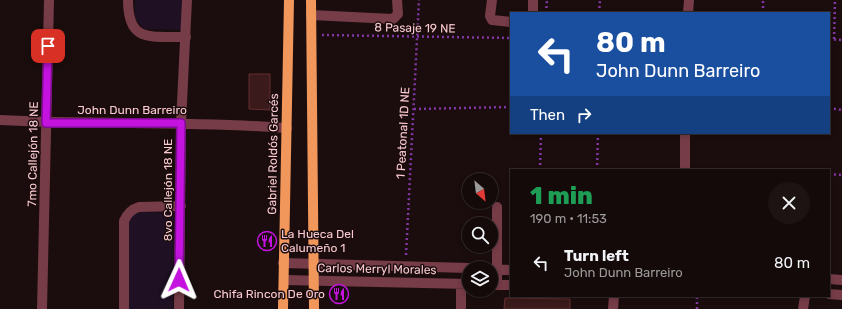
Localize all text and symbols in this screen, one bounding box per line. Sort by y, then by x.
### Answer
street label: 8 Pasaje 19 NE [374,20,456,36]
text: 80 m [596,26,666,59]
icon: left [530,28,582,80]
pin [31,29,65,63]
icon: arrive [37,35,59,57]
text: John Dunn Barreiro [596,60,760,82]
street label: 1 Peatonal 1D NE [394,87,412,179]
street label: Gabriel Roldós Garcés [265,93,281,215]
street label: 7mo Callejón 18 NE [25,101,41,207]
street label: John Dunn Barreiro [77,103,187,117]
icon: right [573,104,595,126]
text: Then [530,106,565,124]
street label: 8vo Callejón 18 NE [161,139,175,241]
north arrow [462,173,498,209]
map controls [462,173,498,297]
text: 1 min [530,182,593,210]
button: close [768,182,810,224]
text: 190 m · 11:53 [530,211,607,226]
button: search [462,217,498,253]
place label: La Hueca Del Calumeño 1 [281,227,354,255]
restaurant icon: La Hueca Del Calumeño 1 [256,230,278,252]
text: Turn left [564,247,629,265]
icon: left [530,252,552,274]
text: 80 m [774,254,810,272]
position arrow [158,259,200,301]
street label: Carlos Merryl Morales [317,261,437,277]
button: layers [462,261,498,297]
text: John Dunn Barreiro [564,265,683,280]
restaurant icon: Chifa Rincon De Oro [328,283,350,305]
place label: Chifa Rincon De Oro [214,287,325,301]

